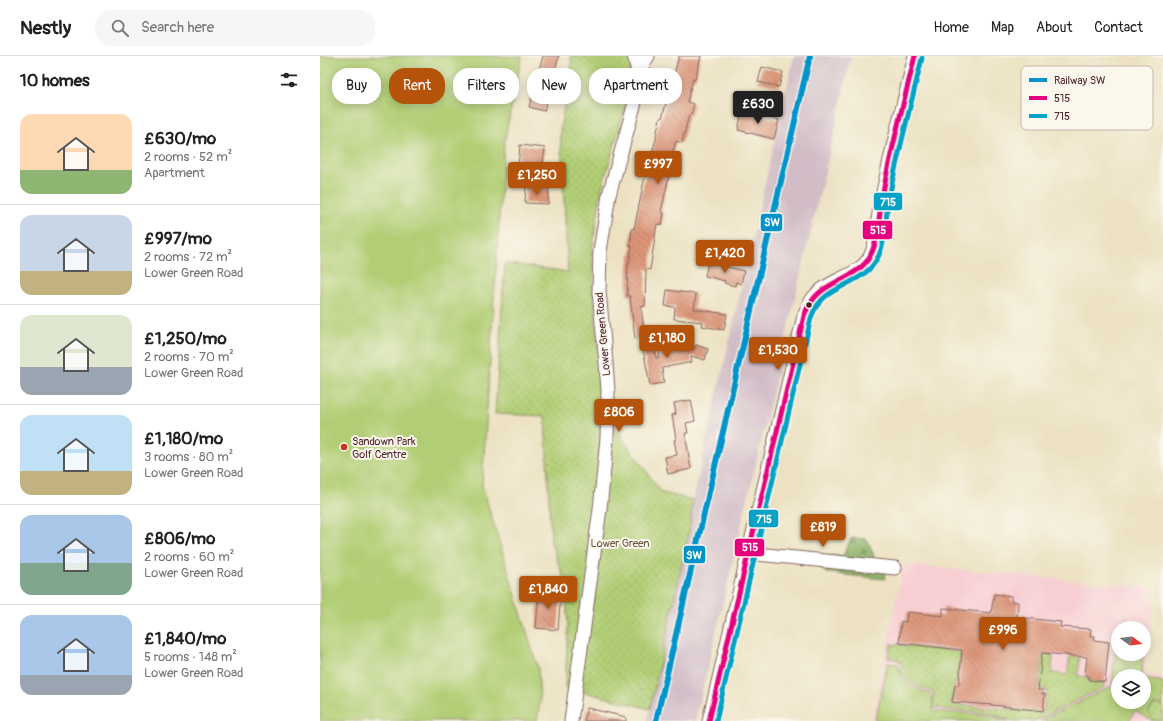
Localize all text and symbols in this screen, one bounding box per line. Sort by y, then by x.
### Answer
search box [95,10,375,46]
text: Nestly [20,16,71,40]
icon: search [109,17,131,39]
text: Search here [141,18,214,37]
text: Home [934,19,969,36]
text: Map [991,19,1014,36]
text: About [1036,19,1072,36]
text: Contact [1094,19,1143,36]
legend [1021,66,1153,130]
chip: Buy [332,68,381,104]
chip: Rent [389,68,445,104]
chip: Filters [453,68,519,104]
chip: New [527,68,581,104]
chip: Apartment [589,68,682,104]
icon: filters [278,69,300,91]
text: 10 homes [20,70,90,91]
text: Railway SW [1054,74,1106,87]
pin: £630 [734,91,782,125]
text: 515 [1054,92,1070,105]
text: £630 [742,96,774,112]
text: 715 [1054,110,1070,123]
text: £630/mo [144,128,216,149]
icon: home [52,130,100,178]
text: 2 rooms · 52 m² [144,149,232,165]
pin: £997 [634,151,682,185]
text: £997 [644,156,672,172]
pin: £1,250 [504,162,570,196]
text: Apartment [144,165,205,181]
text: £1,250 [517,167,557,183]
line badge: 715 [873,192,903,211]
text: 715 [880,196,896,209]
line badge: SW [760,213,783,232]
text: SW [764,216,781,229]
line badge: 515 [862,220,893,240]
text: 515 [870,224,886,237]
text: £997/mo [144,228,212,249]
icon: home [52,231,100,279]
pin: £1,420 [692,240,758,274]
text: £1,420 [705,245,745,261]
text: 2 rooms · 72 m² [144,249,232,265]
text: Lower Green Road [144,265,244,281]
street label: Lower Green Road [593,291,613,377]
unlabelled marker [804,300,814,310]
pin: £1,180 [634,325,700,359]
text: £1,250/mo [144,328,227,349]
text: £1,180 [648,330,686,346]
icon: home [52,331,100,379]
pin: £1,530 [745,337,811,371]
text: £1,530 [758,342,798,358]
text: 2 rooms · 70 m² [144,349,234,365]
text: Lower Green Road [144,365,244,381]
pin: £806 [595,399,643,433]
text: £806 [603,404,635,420]
text: £1,180/mo [144,428,223,449]
icon: home [52,431,100,479]
place label: Sandown Park Golf Centre [352,435,416,461]
marker: Sandown Park Golf Centre [339,442,349,452]
text: 3 rooms · 80 m² [144,449,233,465]
text: Lower Green Road [144,465,244,481]
line badge: 715 [748,509,779,528]
text: 715 [756,513,772,526]
pin: £819 [799,514,847,548]
text: £819 [810,519,836,535]
text: £806/mo [144,528,215,549]
icon: home [52,531,100,579]
park label: Lower Green [590,537,650,550]
line badge: 515 [734,538,765,557]
text: 515 [742,541,758,554]
line badge: SW [683,545,706,564]
text: 2 rooms · 60 m² [144,549,234,565]
text: SW [686,549,703,562]
text: Lower Green Road [144,565,244,581]
pin: £1,840 [515,576,581,610]
text: £1,840 [528,581,568,597]
pin: £996 [979,617,1027,651]
north arrow [1111,621,1151,661]
map controls [1111,621,1151,709]
text: £996 [988,622,1018,638]
text: £1,840/mo [144,628,226,649]
icon: home [52,631,100,679]
text: 5 rooms · 148 m² [144,649,237,665]
text: Lower Green Road [144,665,244,681]
button: layers [1111,669,1151,709]

